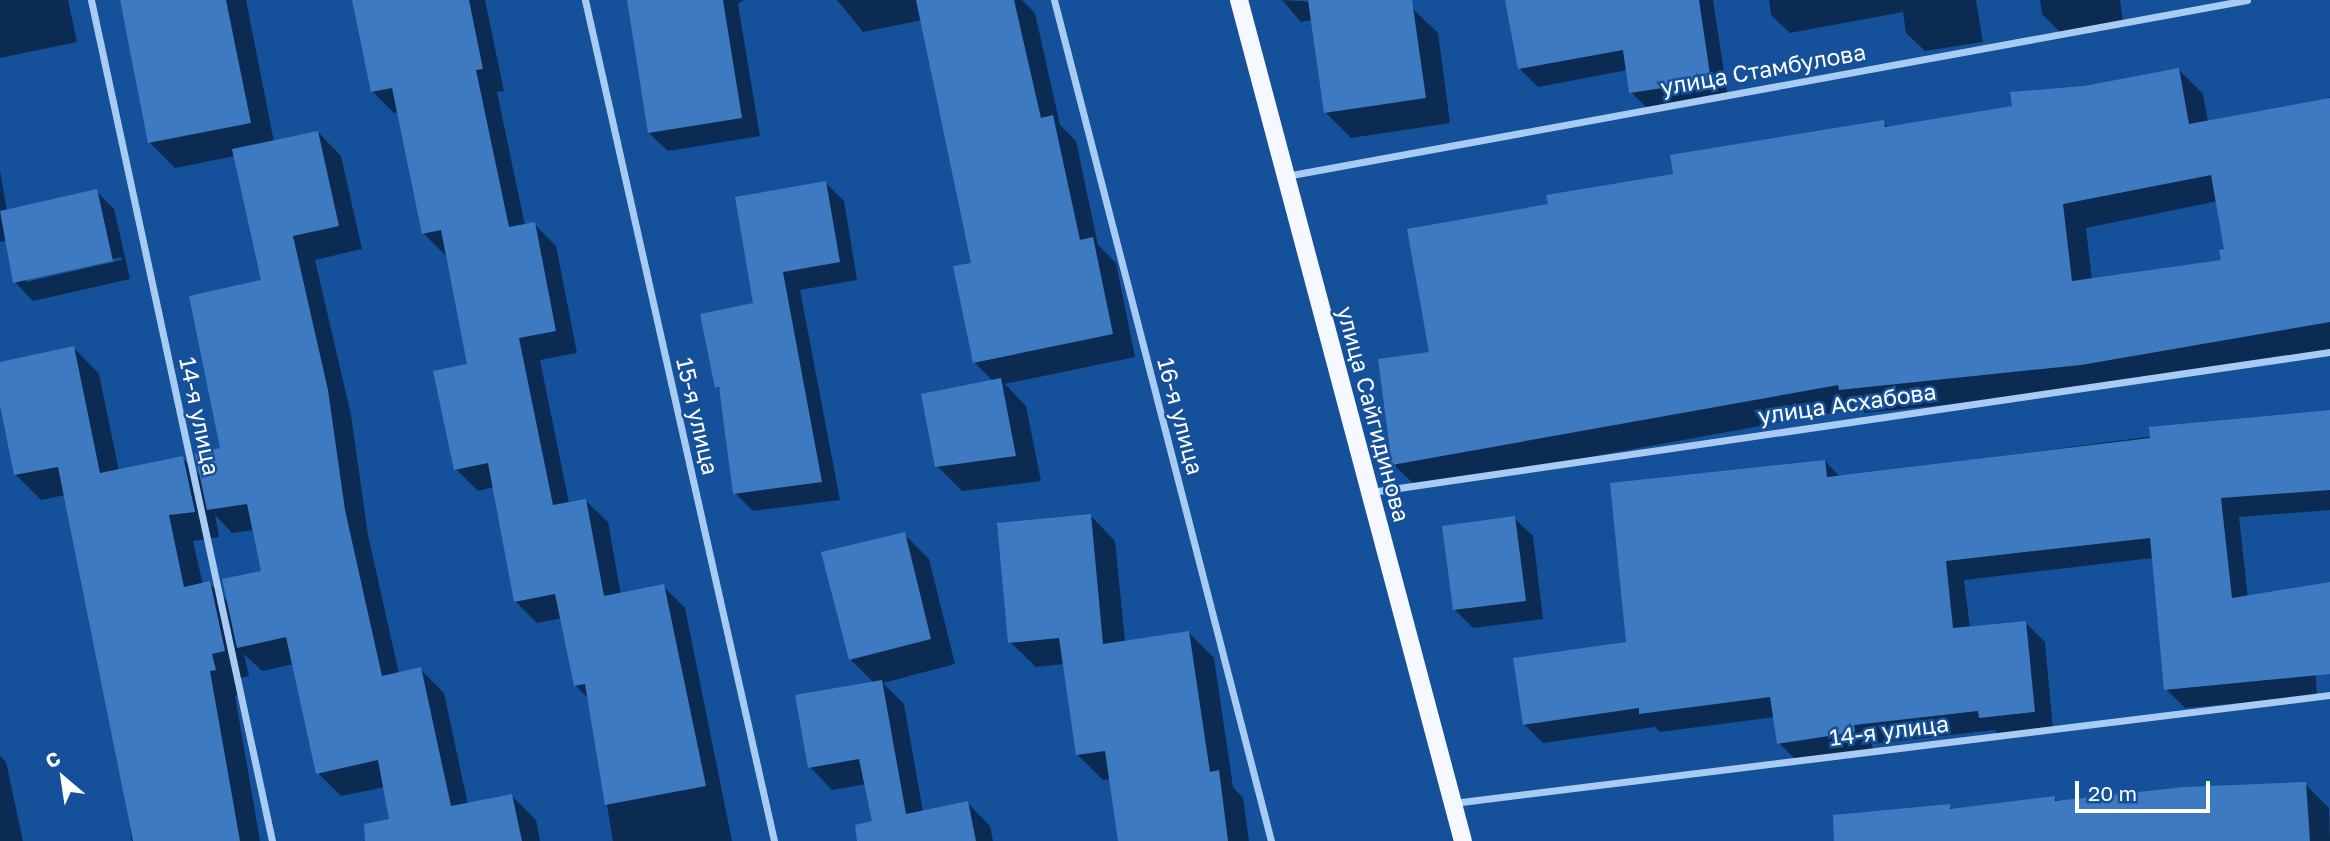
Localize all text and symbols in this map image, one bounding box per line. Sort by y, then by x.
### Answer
street label: улица Стамбулова [1658,37,1868,101]
street label: улица Сайгидинова [1332,303,1416,525]
street label: 14-я улица [174,354,226,478]
street label: 16-я улица [1152,354,1210,478]
street label: 15-я улица [671,355,725,477]
street label: улица Асхабова [1756,377,1938,429]
street label: 14-я улица [1828,709,1950,751]
north arrow [28,743,98,813]
text: С [41,746,64,773]
scale bar [2078,768,2213,812]
text: 20 m [2088,780,2137,806]

